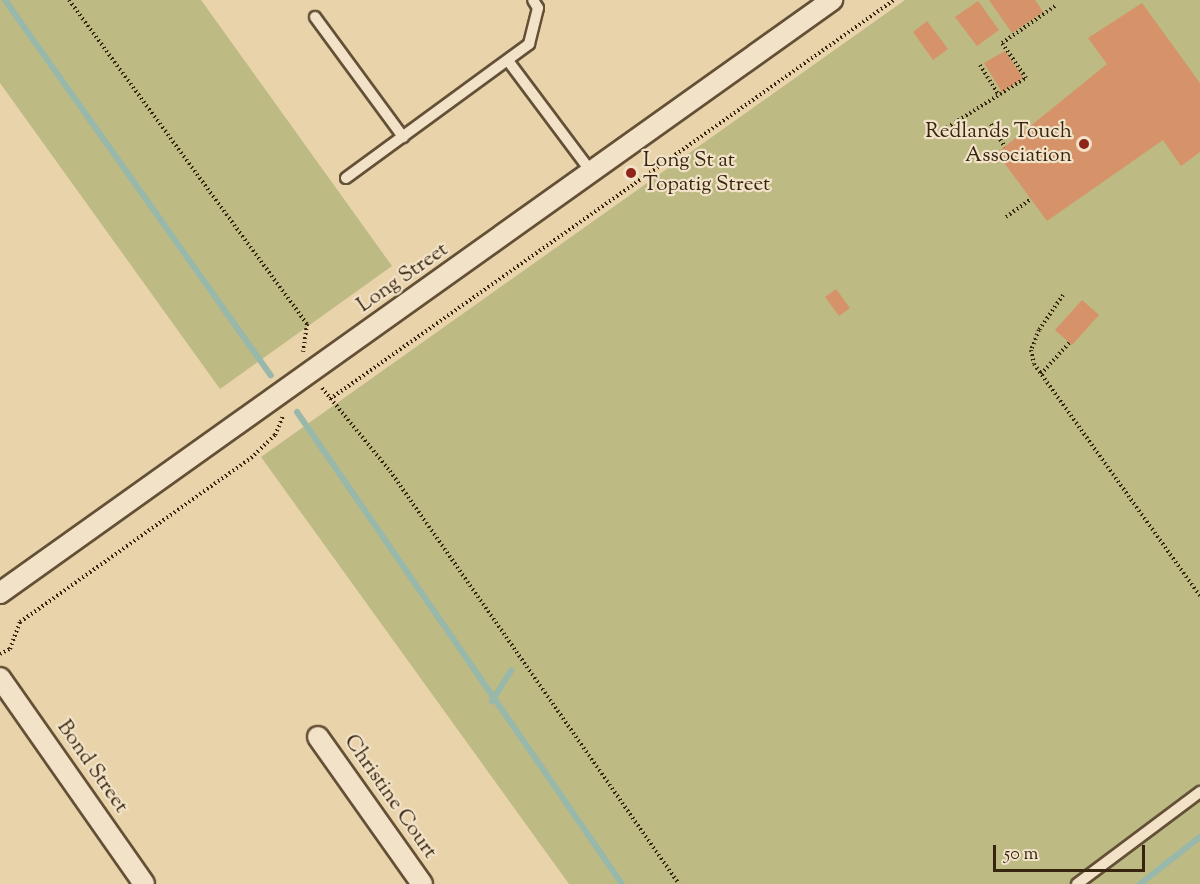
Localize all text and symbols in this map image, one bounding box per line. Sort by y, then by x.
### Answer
place label: Redlands Touch Association [925,119,1072,169]
marker: Redlands Touch Association [1077,137,1091,151]
place label: Long St at Topatig Street [643,148,770,198]
marker: Long St at Topatig Street [624,166,638,180]
street label: Long Street [353,237,453,319]
street label: Bond Street [51,716,133,818]
street label: Christine Court [338,730,442,864]
scale bar [996,833,1148,871]
text: 50 m [1004,842,1038,868]

